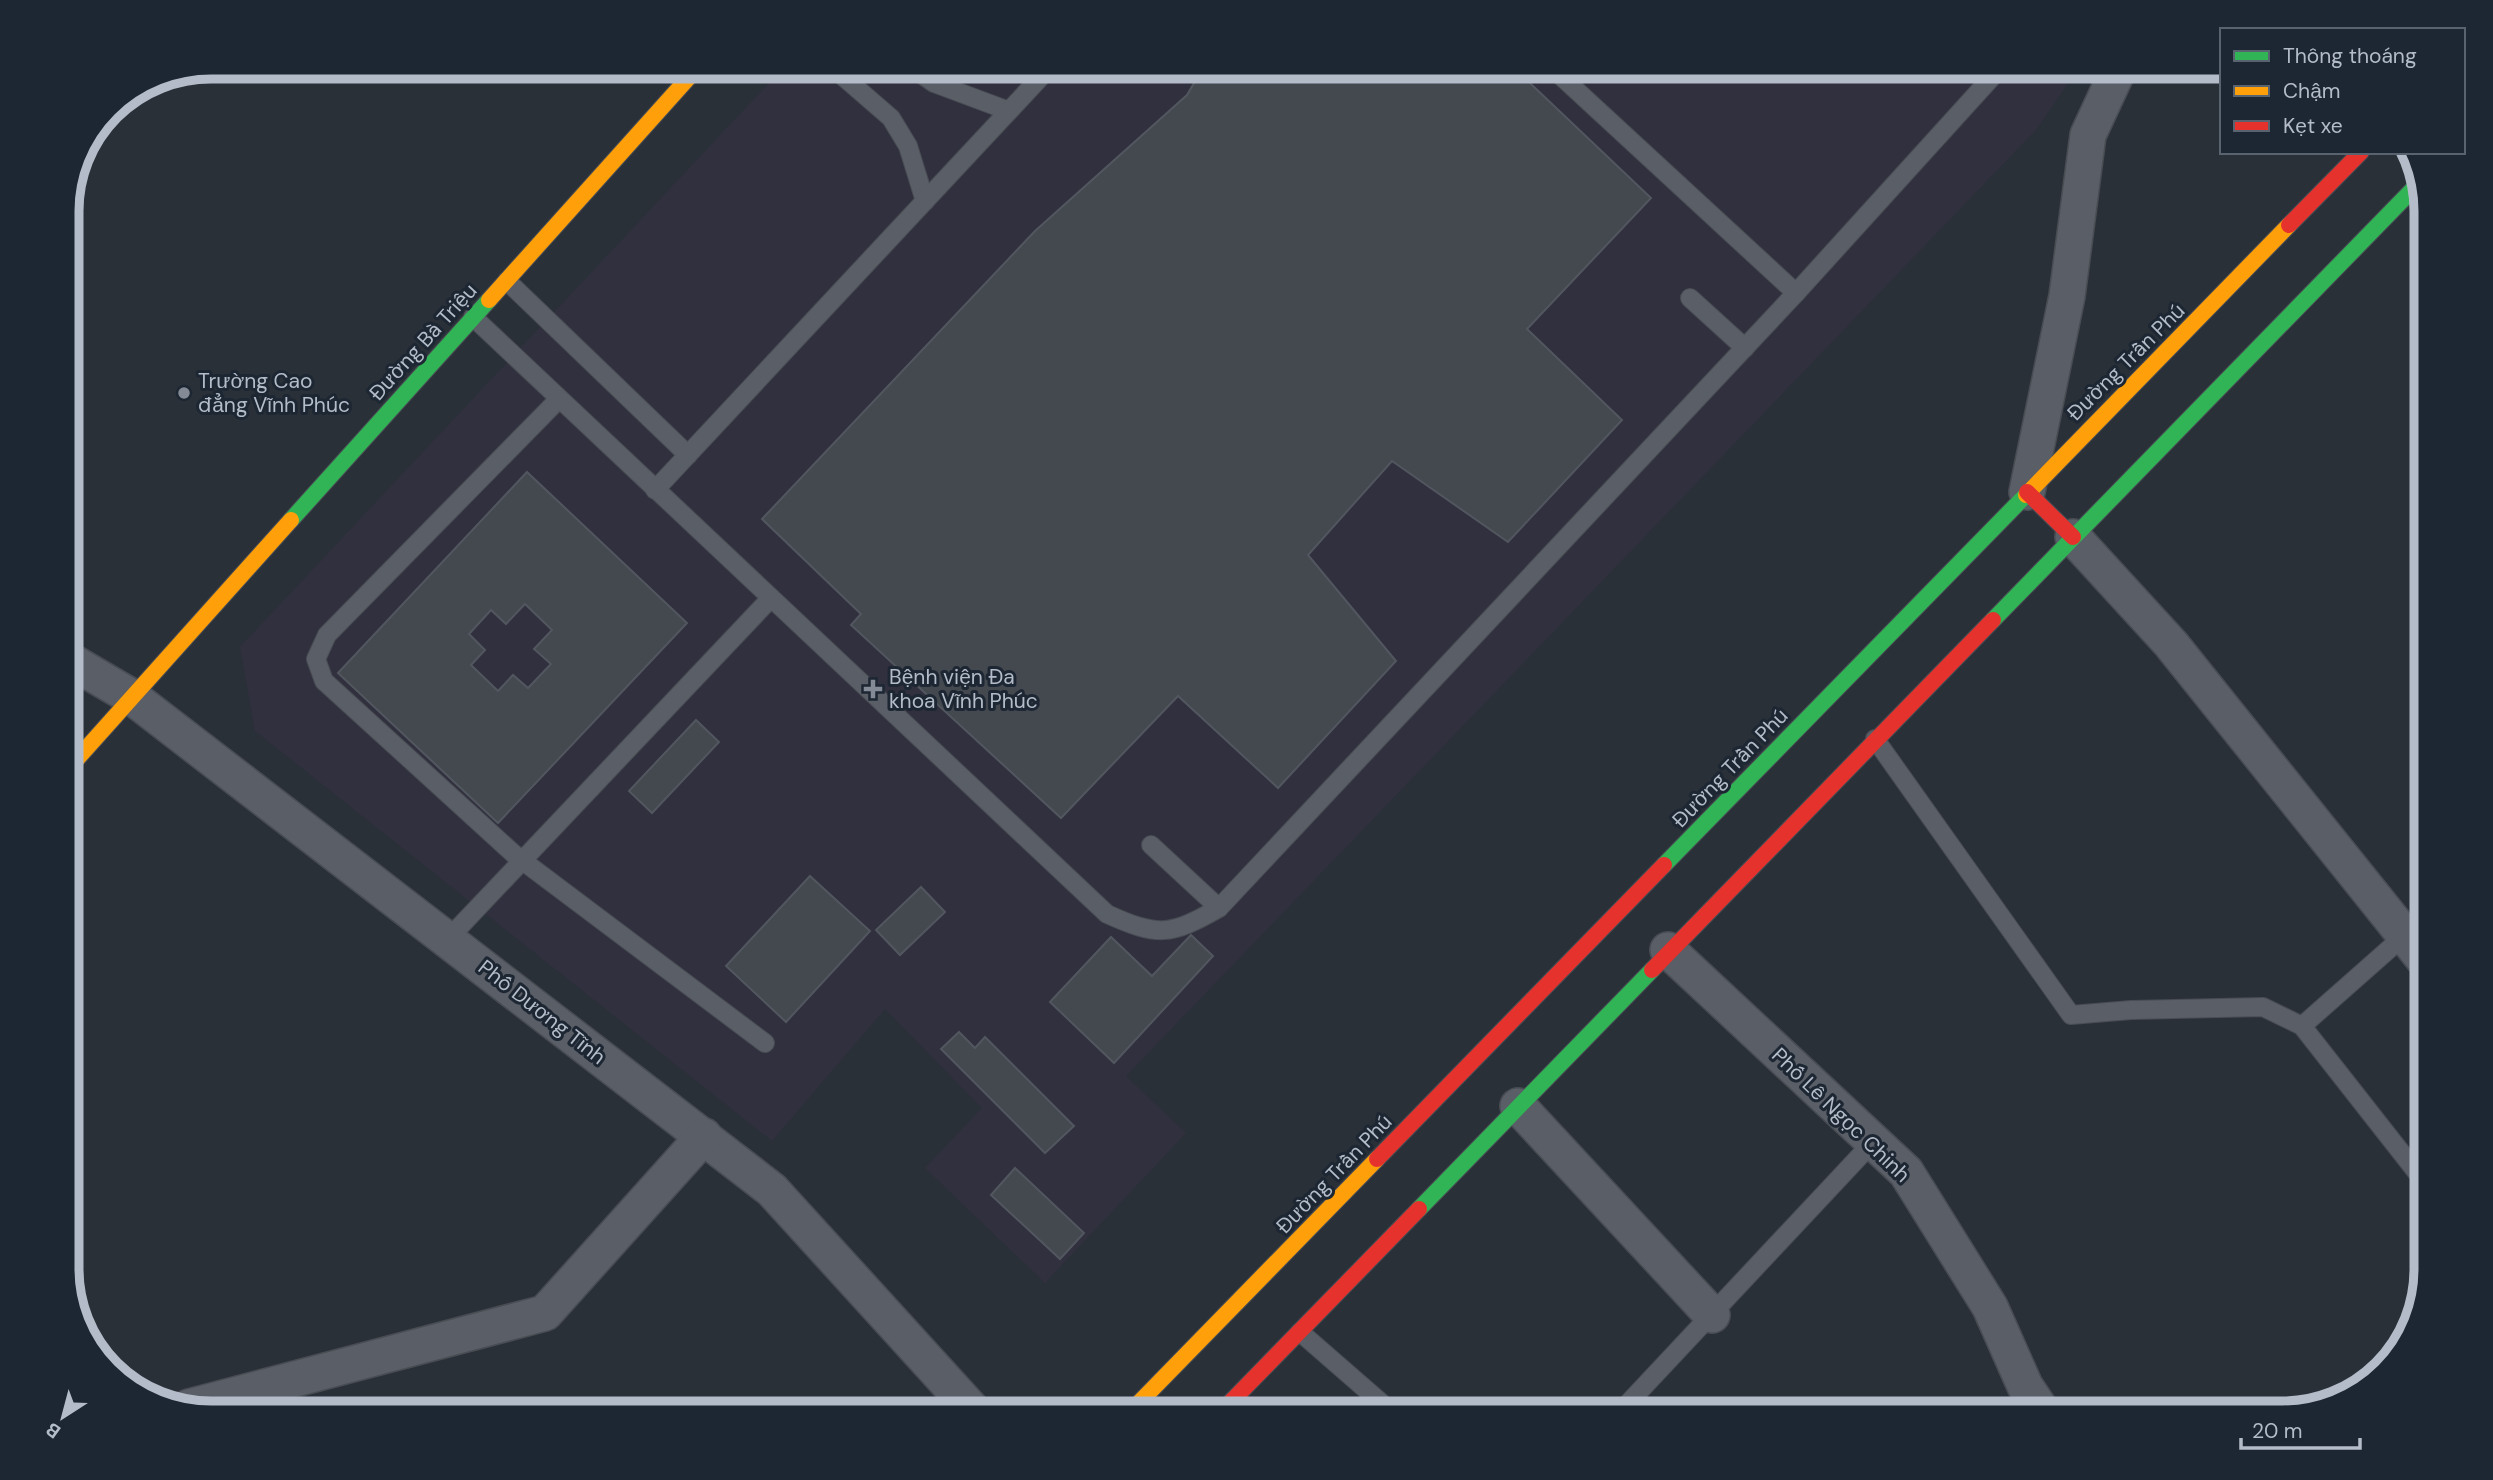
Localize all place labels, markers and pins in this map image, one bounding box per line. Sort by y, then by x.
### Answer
place label: Trường Cao đẳng Vĩnh Phúc [198,367,350,419]
marker: Trường Cao đẳng Vĩnh Phúc [176,385,192,401]
place label: Bệnh viện Đa khoa Vĩnh Phúc [889,663,1038,715]
marker: Bệnh viện Đa khoa Vĩnh Phúc [863,679,883,699]

